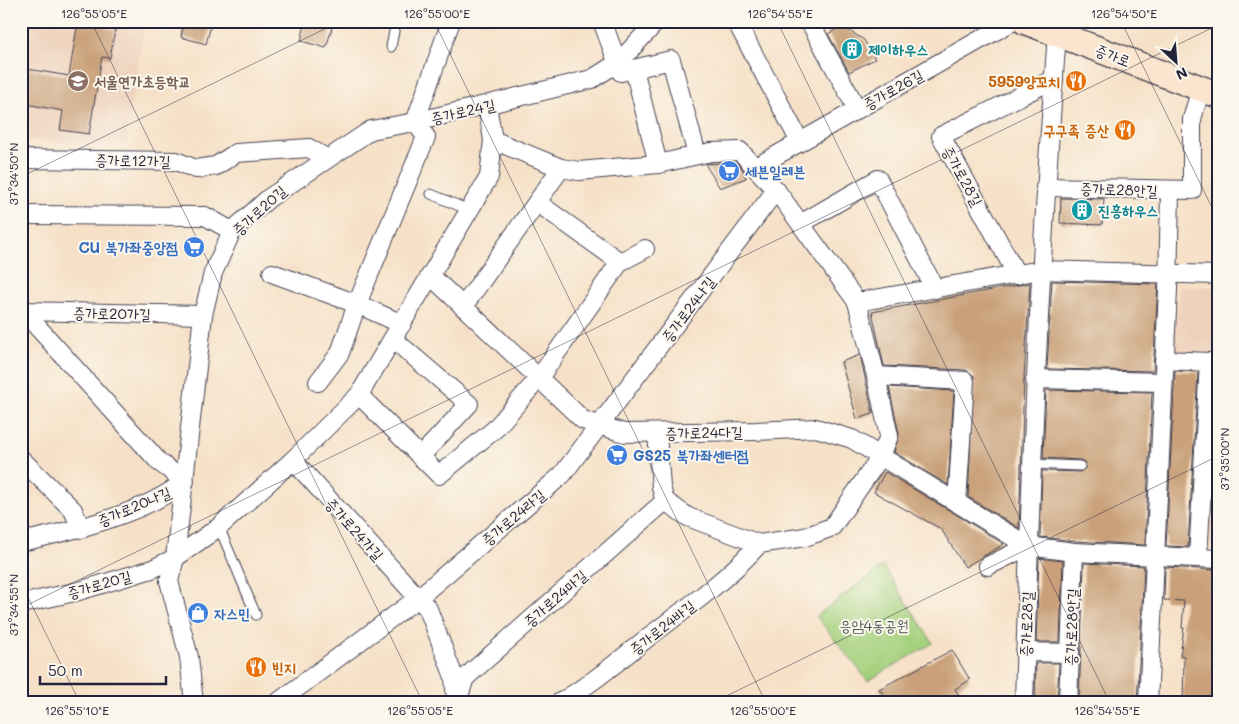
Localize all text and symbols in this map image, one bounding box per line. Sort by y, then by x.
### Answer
text: 126°55'05"E [61,5,127,21]
text: 126°55'00"E [404,5,470,21]
text: 126°54'55"E [747,5,813,21]
text: 126°54'50"E [1091,5,1157,21]
building icon: 제이하우스 [840,37,864,61]
north arrow [1152,38,1202,88]
place label: 제이하우스 [868,39,928,59]
street label: 증가로 [1093,39,1133,71]
text: N [1173,63,1191,85]
street label: 증가로26길 [859,64,927,114]
school or university icon: 서울연가초등학교 [66,69,90,93]
restaurant icon: 5959양꼬치 [1064,69,1088,93]
place label: 서울연가초등학교 [94,71,191,91]
place label: 5959양꼬치 [988,71,1060,91]
street label: 증가로24길 [429,94,497,128]
restaurant icon: 구구족 증산 [1113,118,1137,142]
place label: 구구족 증산 [1043,120,1109,140]
street label: 증가로28길 [938,142,988,210]
text: 37°34'50"N [5,143,21,205]
street label: 증가로12가길 [95,149,171,171]
supermarket icon: 세븐일레븐 [717,159,741,183]
place label: 세븐일레븐 [745,161,805,181]
street label: 증가로28안길 [1080,178,1158,200]
street label: 증가로20길 [228,181,290,239]
building icon: 진흥하우스 [1070,198,1094,222]
place label: 진흥하우스 [1098,200,1158,220]
supermarket icon: CU 북가좌중앙점 [182,235,206,259]
place label: CU 북가좌중앙점 [78,237,178,257]
street label: 증가로24나길 [657,272,719,346]
street label: 증가로20가길 [73,302,151,324]
street label: 증가로24다길 [665,421,743,443]
text: 37°35'00"N [1216,428,1232,490]
supermarket icon: GS25 북가좌센터점 [605,443,629,467]
place label: GS25 북가좌센터점 [633,445,749,465]
street label: 증가로20나길 [94,482,174,530]
street label: 증가로24라길 [477,484,549,550]
street label: 증가로24가길 [322,494,388,564]
street label: 증가로20길 [65,565,133,603]
street label: 증가로24마길 [519,565,591,631]
text: 37°34'55"N [5,574,21,636]
street label: 증가로28안길 [1060,588,1082,666]
street label: 증가로28길 [1015,591,1037,657]
street label: 증가로24바길 [625,595,699,659]
shop icon: 자스민 [186,601,210,625]
place label: 자스민 [214,603,250,623]
park label: 응암4동공원 [839,615,909,635]
scale bar [40,654,166,686]
restaurant icon: 빈지 [244,655,268,679]
place label: 빈지 [272,657,296,677]
text: 50 m [48,660,83,680]
text: 126°55'10"E [45,702,109,718]
text: 126°55'05"E [387,702,453,718]
text: 126°55'00"E [730,702,796,718]
text: 126°54'55"E [1074,702,1140,718]

